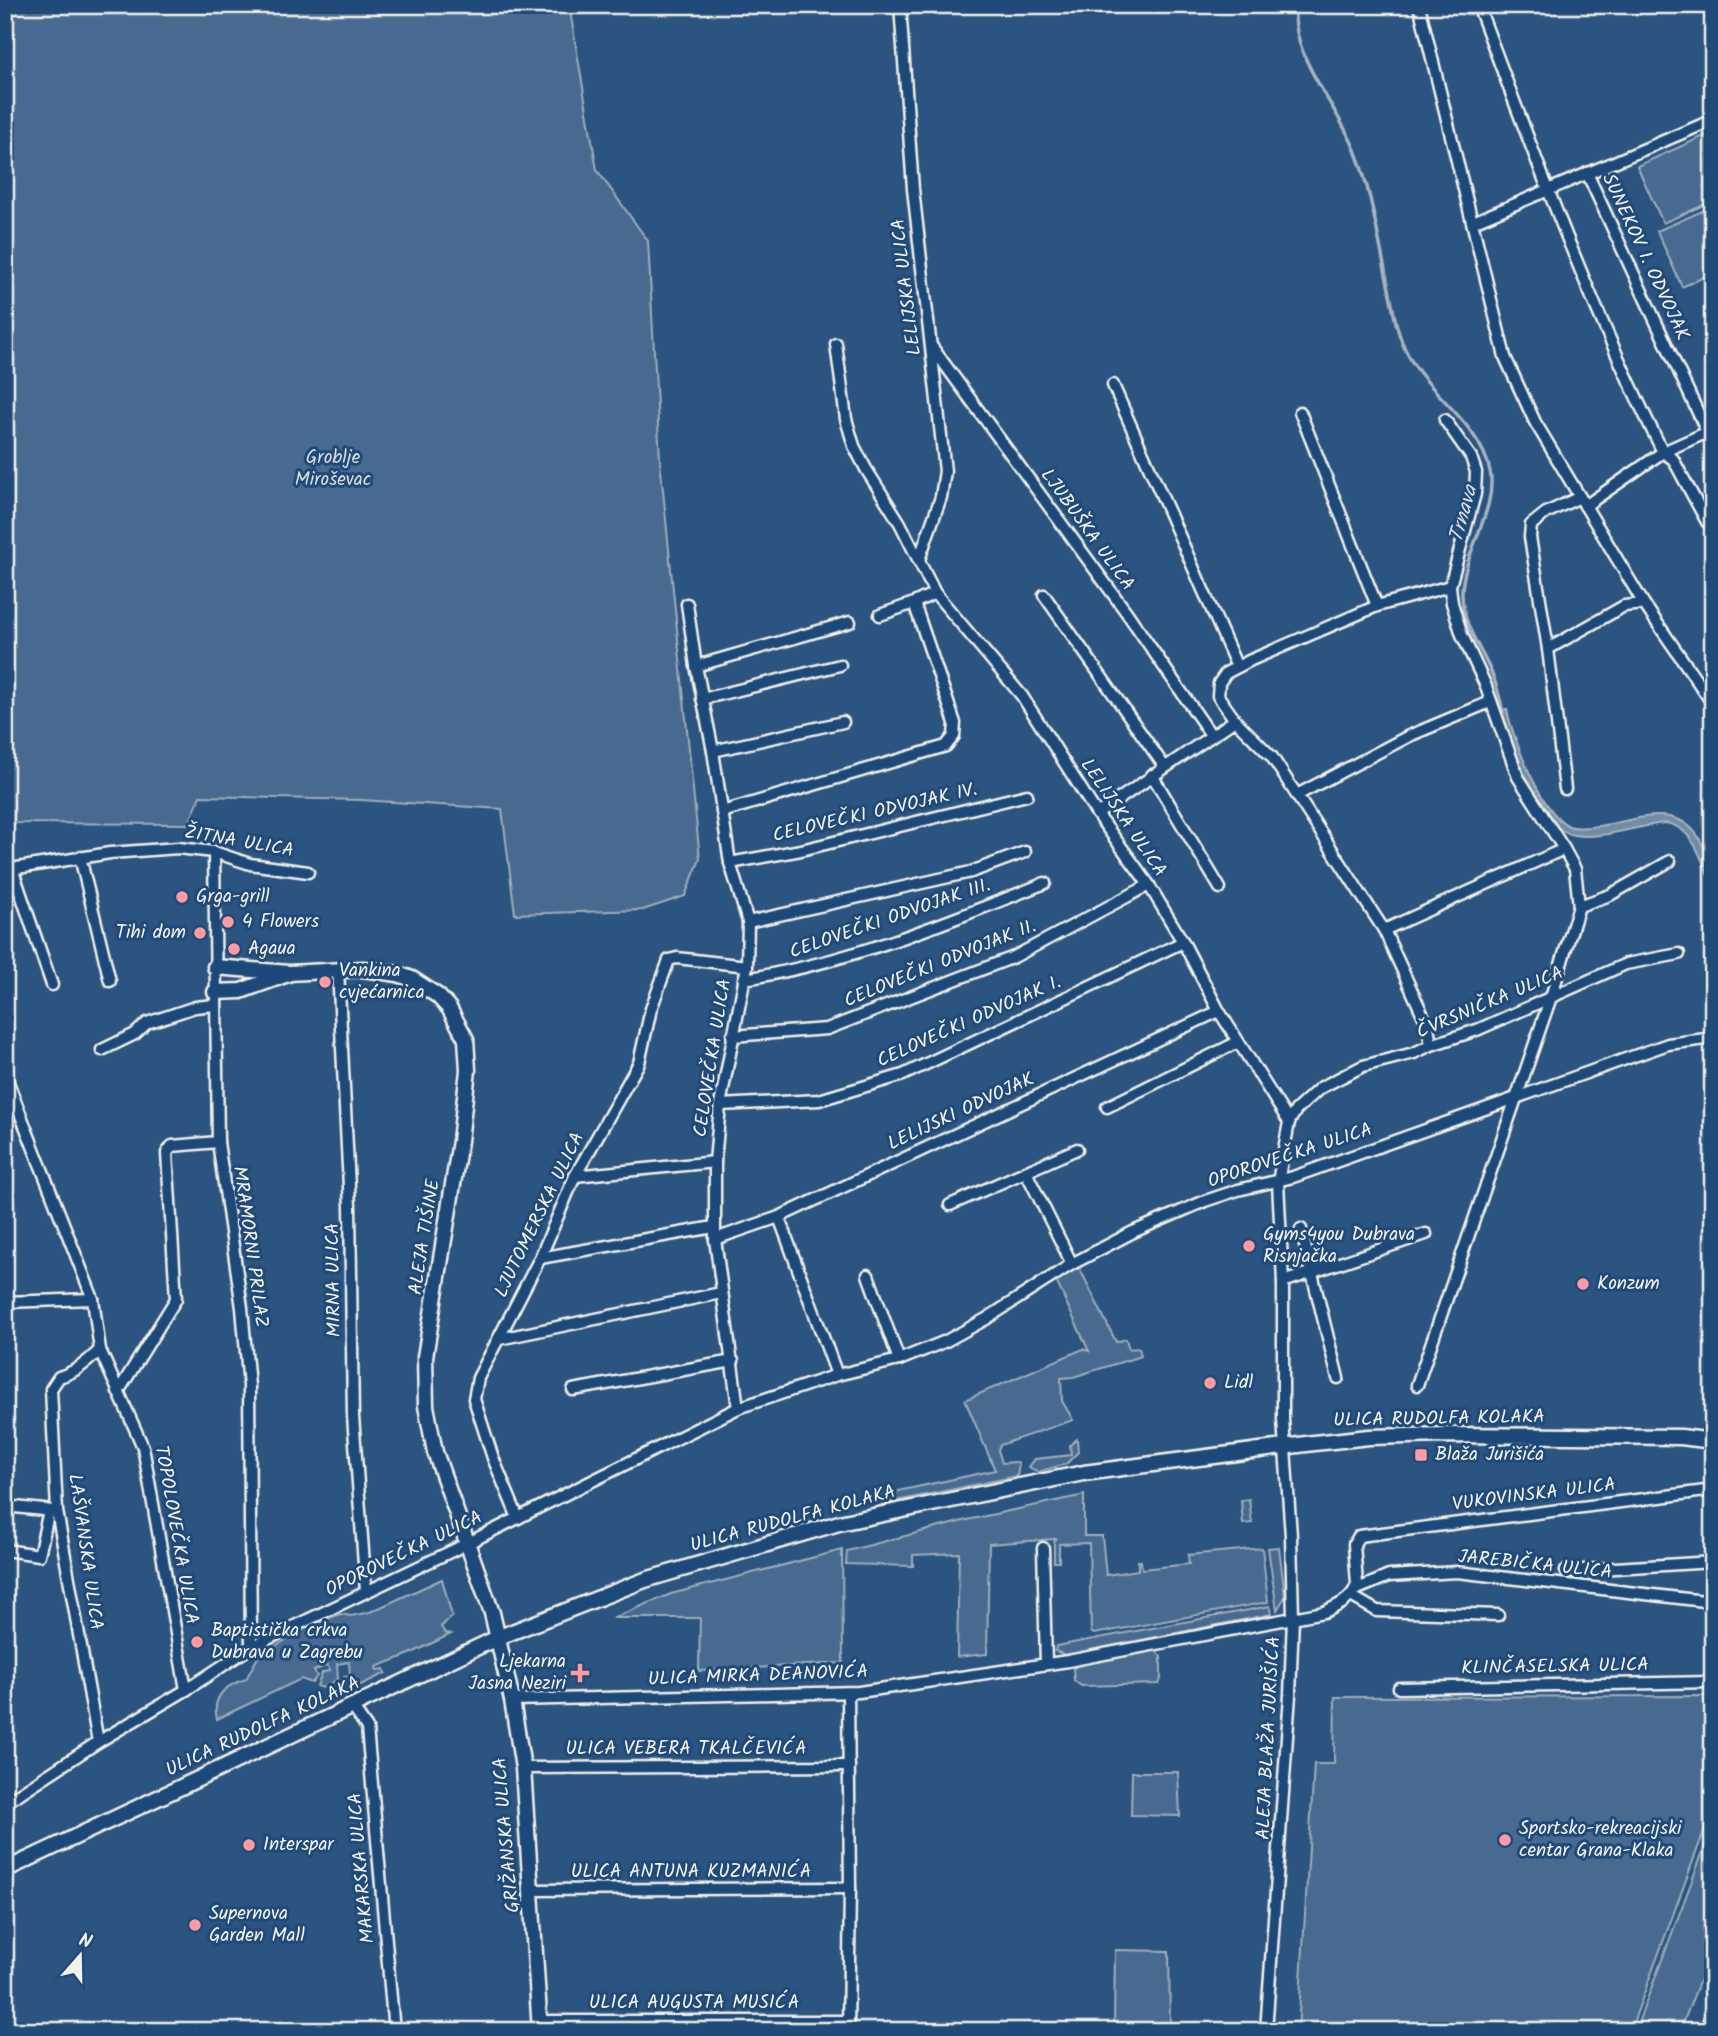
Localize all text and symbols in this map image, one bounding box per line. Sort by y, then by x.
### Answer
street label: SUNEKOV I. ODVOJAK [1593,168,1697,346]
street label: LELIJSKA ULICA [884,217,930,357]
park label: Groblje Miroševac [295,443,371,495]
street label: LJUBUŠKA ULICA [1032,463,1142,597]
water label: Trnava [1441,481,1488,546]
street label: LELIJSKA ULICA [1072,753,1174,883]
street label: CELOVEČKI ODVOJAK IV. [770,775,980,851]
street label: ŽITNA ULICA [182,818,296,866]
street label: CELOVEČKI ODVOJAK III. [785,871,995,967]
place label: Grga-grill [196,882,270,912]
marker: Grga-grill [174,889,190,905]
place label: 4 Flowers [242,907,319,937]
street label: CELOVEČKI ODVOJAK II. [839,912,1041,1016]
marker: 4 Flowers [220,914,236,930]
place label: Tihi dom [116,918,186,948]
marker: Tihi dom [192,925,208,941]
place label: Agaua [248,934,296,964]
marker: Agaua [226,941,242,957]
place label: Vankina cvjećarnica [339,956,425,1008]
street label: ČVRSNIČKA ULICA [1412,958,1568,1048]
street label: CELOVEČKI ODVOJAK I. [872,968,1066,1076]
marker: Vankina cvjećarnica [317,974,333,990]
street label: CELOVEČKA ULICA [686,977,740,1139]
street label: LELIJSKI ODVOJAK [883,1065,1040,1159]
street label: OPOROVEČKA ULICA [1204,1115,1376,1197]
street label: LJUTOMERSKA ULICA [487,1127,593,1303]
street label: MRAMORNI PRILAZ [224,1164,276,1330]
street label: ALEJA TIŠINE [401,1176,449,1297]
place label: Gyms4you Dubrava Risnjačka [1263,1220,1415,1272]
street label: MIRNA ULICA [318,1222,350,1338]
marker: Gyms4you Dubrava Risnjačka [1241,1238,1257,1254]
place label: Konzum [1597,1269,1660,1299]
marker: Konzum [1575,1276,1591,1292]
place label: Lidl [1224,1368,1253,1398]
marker: Lidl [1202,1375,1218,1391]
street label: ULICA RUDOLFA KOLAKA [1333,1402,1545,1436]
place label: Blaža Jurišića [1435,1440,1544,1470]
street label: TOPOLOVEČKA ULICA [146,1443,206,1627]
marker: Blaža Jurišića [1413,1447,1429,1463]
street label: VUKOVINSKA ULICA [1451,1470,1617,1520]
street label: LAŠVANSKA ULICA [59,1472,111,1632]
street label: ULICA RUDOLFA KOLAKA [687,1477,899,1561]
street label: OPOROVEČKA ULICA [320,1503,488,1605]
street label: JAREBIČKA ULICA [1456,1542,1614,1588]
place label: Baptistička crkva Dubrava u Zagrebu [211,1616,363,1668]
marker: Baptistička crkva Dubrava u Zagrebu [189,1634,205,1650]
street label: ALEJA BLAŽA JURIŠIĆA [1249,1635,1289,1841]
place label: Ljekarna Jasna Neziri [468,1647,567,1699]
street label: KLINČASELSKA ULICA [1461,1650,1649,1684]
street label: ULICA MIRKA DEANOVIĆA [647,1657,869,1695]
marker: Ljekarna Jasna Neziri [572,1665,588,1681]
street label: ULICA RUDOLFA KOLAKA [161,1669,365,1785]
street label: ULICA VEBERA TKALČEVIĆA [565,1734,807,1764]
street label: GRIŽANSKA ULICA [485,1756,529,1914]
street label: MAKARSKA ULICA [340,1791,384,1945]
place label: Sportsko-rekreacijski centar Grana-Klaka [1519,1814,1683,1866]
place label: Interspar [263,1830,335,1860]
marker: Sportsko-rekreacijski centar Grana-Klaka [1497,1832,1513,1848]
marker: Interspar [241,1837,257,1853]
street label: ULICA ANTUNA KUZMANIĆA [571,1857,811,1887]
place label: Supernova Garden Mall [209,1899,305,1951]
marker: Supernova Garden Mall [187,1917,203,1933]
north arrow [46,1920,116,1990]
text: N [74,1926,96,1958]
street label: ULICA AUGUSTA MUSIĆA [589,1988,799,2018]

